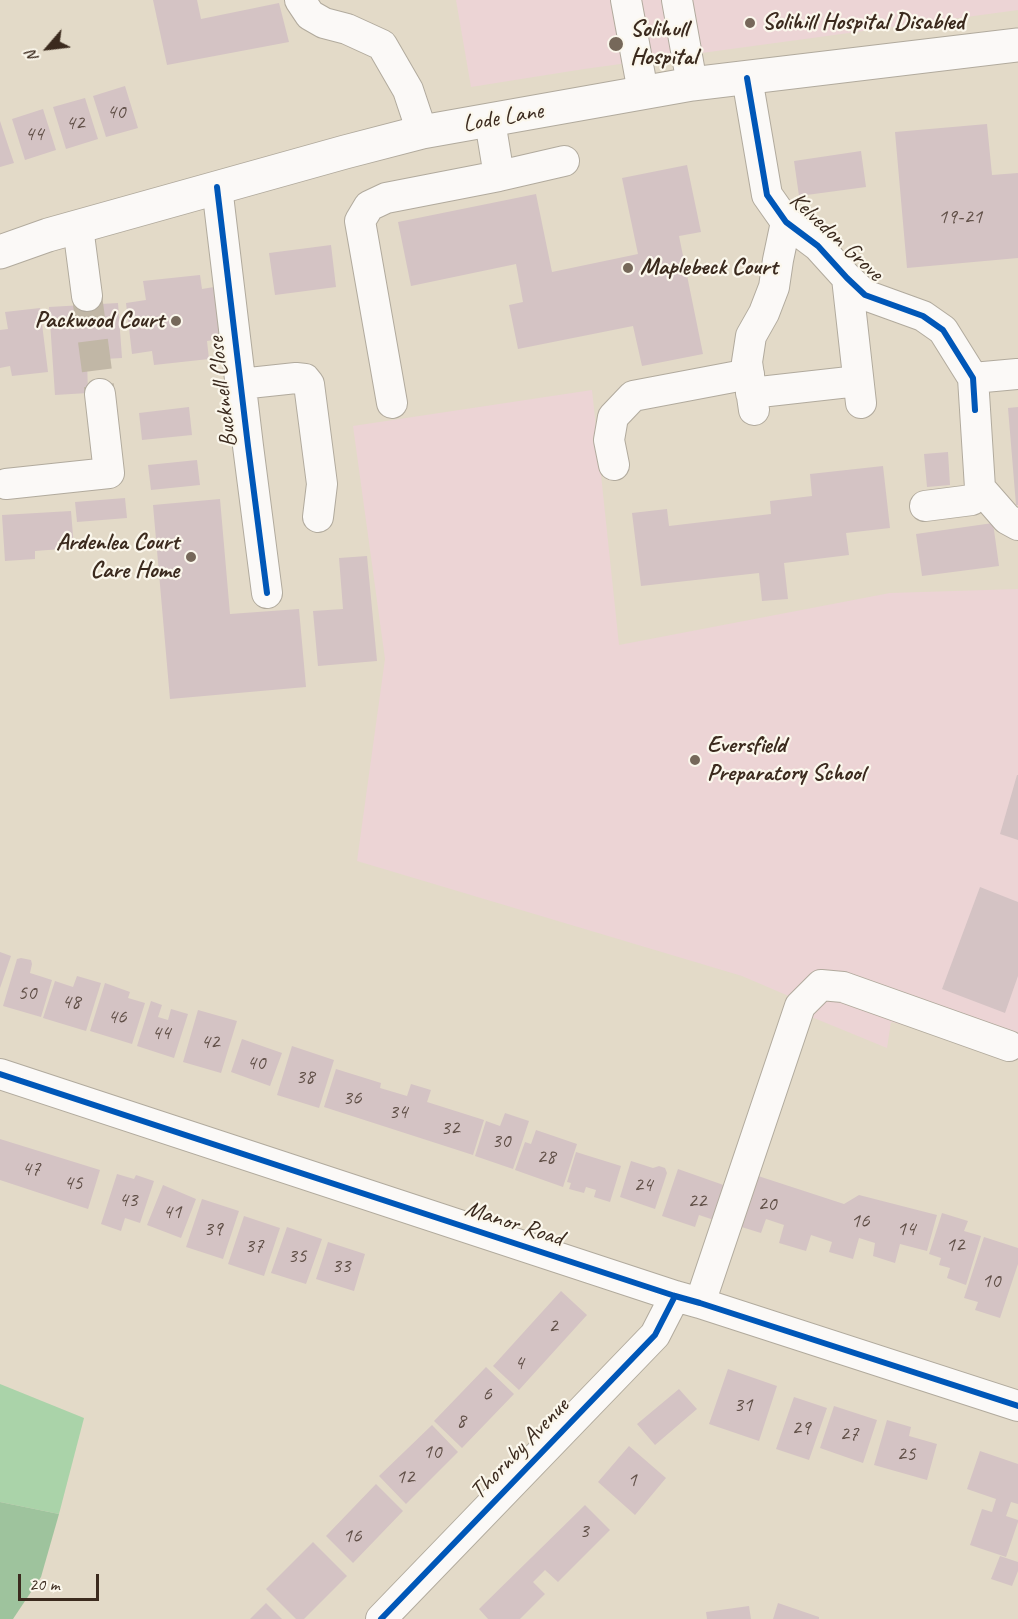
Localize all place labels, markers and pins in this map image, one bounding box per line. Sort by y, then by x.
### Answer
place label: Solihill Hospital Disabled [762,9,964,37]
place label: Solihull Hospital [630,16,697,72]
marker: Solihill Hospital Disabled [743,16,757,30]
marker: Solihull Hospital [607,35,625,53]
place label: Maplebeck Court [640,254,777,282]
marker: Maplebeck Court [621,261,635,275]
place label: Packwood Court [34,307,164,335]
marker: Packwood Court [169,314,183,328]
place label: Ardenlea Court Care Home [56,529,179,585]
marker: Ardenlea Court Care Home [184,550,198,564]
place label: Eversfield Preparatory School [707,732,865,788]
marker: Eversfield Preparatory School [688,753,702,767]

